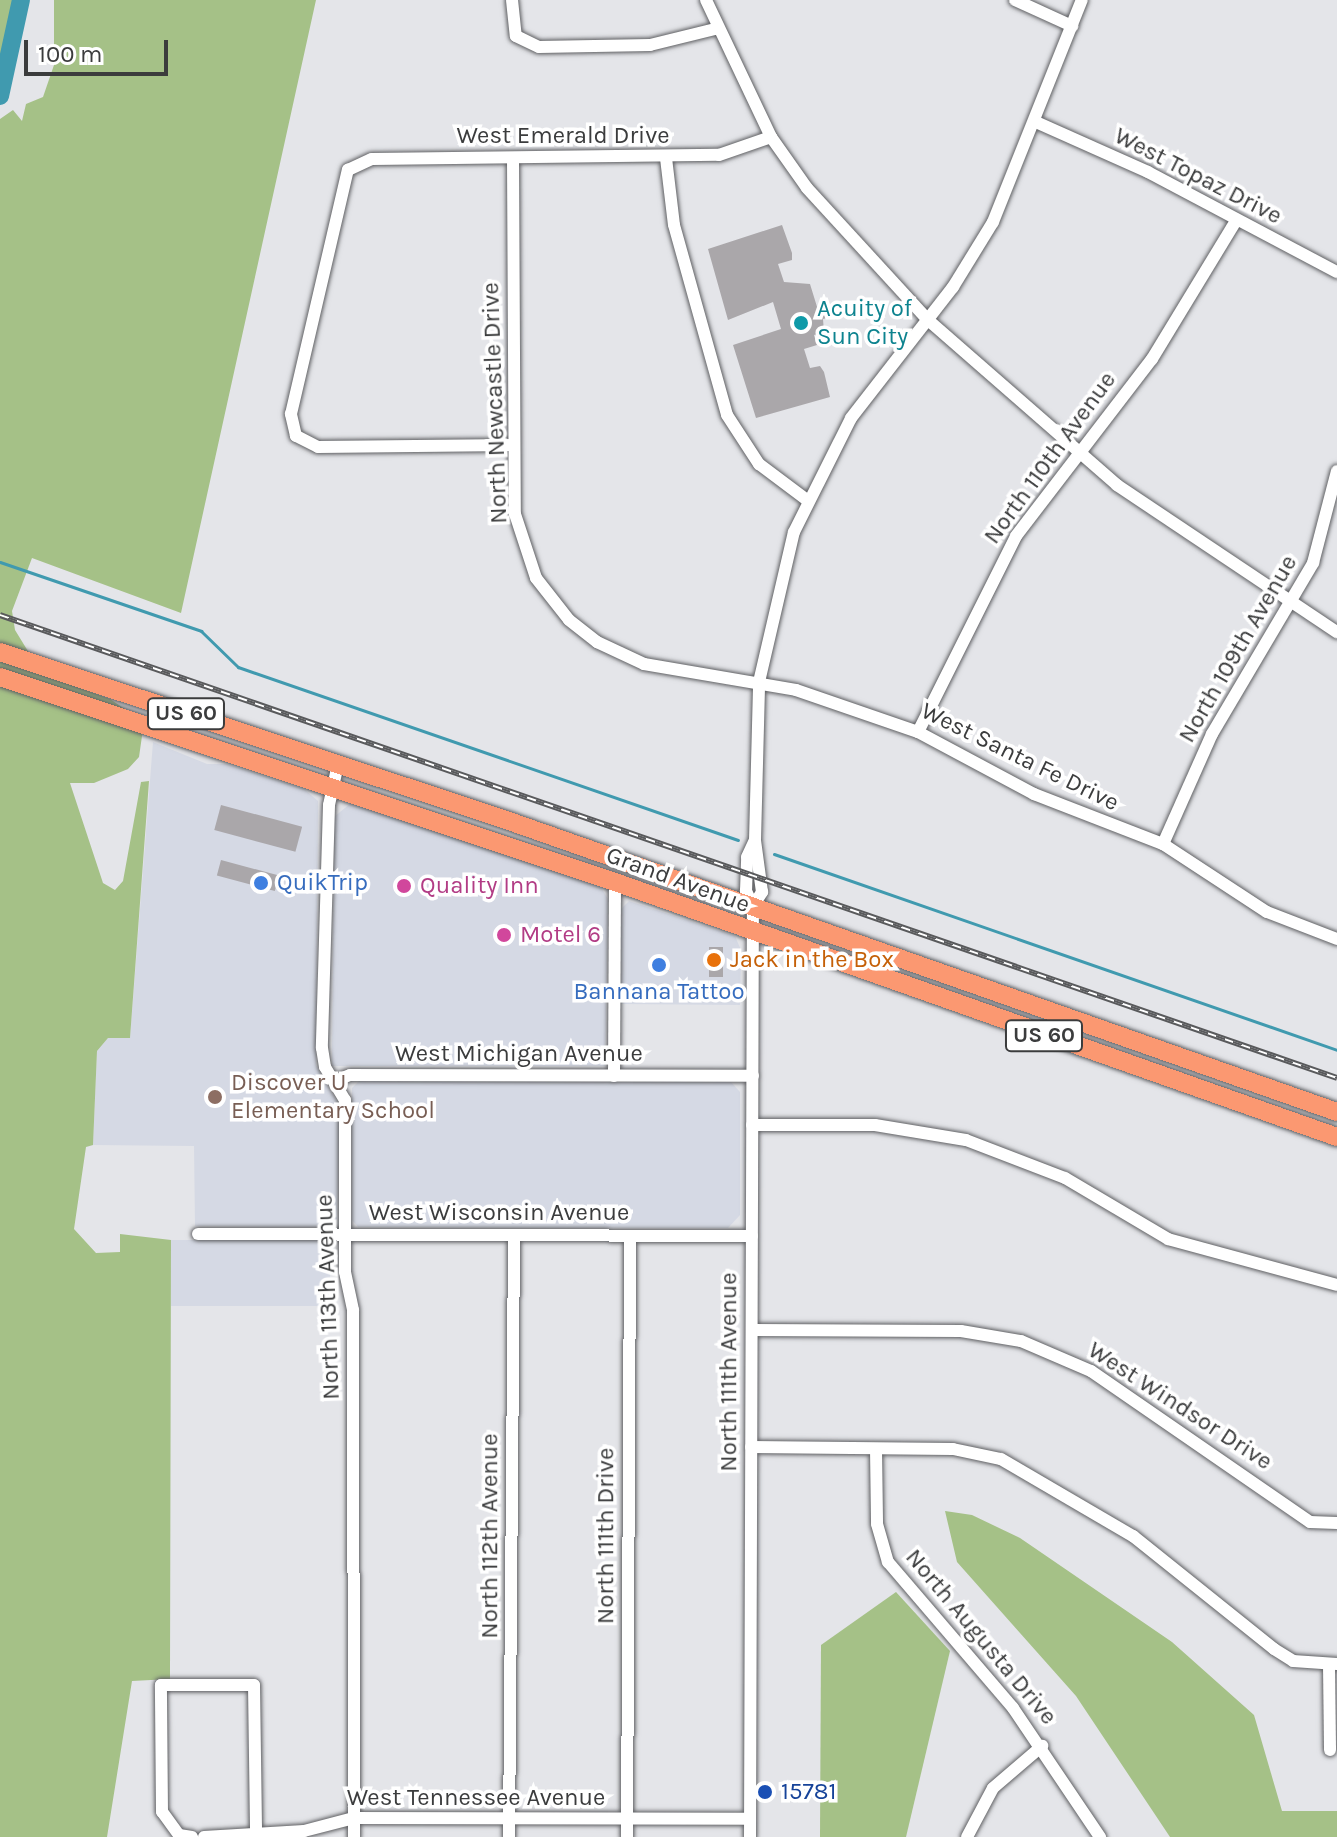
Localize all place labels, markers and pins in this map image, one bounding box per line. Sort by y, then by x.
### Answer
place label: Acuity of Sun City [817,295,912,351]
marker: Acuity of Sun City [792,314,810,332]
place label: QuikTrip [277,869,368,897]
place label: Quality Inn [420,872,539,900]
marker: QuikTrip [252,874,270,892]
marker: Quality Inn [395,877,413,895]
place label: Motel 6 [520,921,601,949]
marker: Motel 6 [495,926,513,944]
place label: Jack in the Box [730,946,894,974]
marker: Jack in the Box [705,951,723,969]
marker: Bannana Tattoo [650,956,668,974]
place label: Bannana Tattoo [573,978,745,1006]
place label: Discover U Elementary School [231,1069,435,1125]
marker: Discover U Elementary School [206,1088,224,1106]
place label: 15781 [781,1778,836,1806]
marker: 15781 [756,1783,774,1801]

